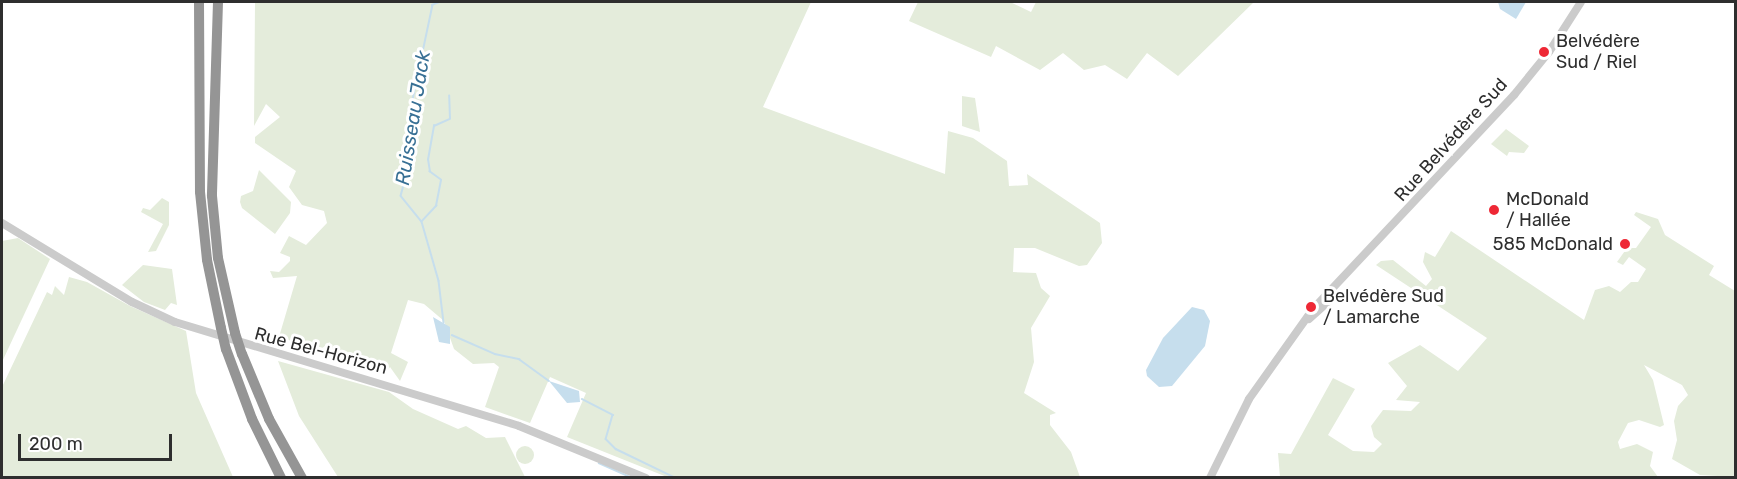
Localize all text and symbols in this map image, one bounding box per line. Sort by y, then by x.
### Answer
place label: Belvédère Sud / Riel [1556,31,1640,74]
marker: Belvédère Sud / Riel [1537,45,1551,59]
water label: Ruisseau Jack [391,49,435,187]
street label: Rue Belvédère Sud [1390,74,1512,206]
place label: McDonald / Hallée [1506,189,1589,232]
marker: McDonald / Hallée [1487,203,1501,217]
place label: 585 McDonald [1493,233,1613,255]
marker: 585 McDonald [1618,237,1632,251]
place label: Belvédère Sud / Lamarche [1323,286,1444,328]
marker: Belvédère Sud / Lamarche [1304,300,1318,314]
street label: Rue Bel-Horizon [252,323,390,379]
scale bar [21,422,176,460]
text: 200 m [29,433,83,455]

